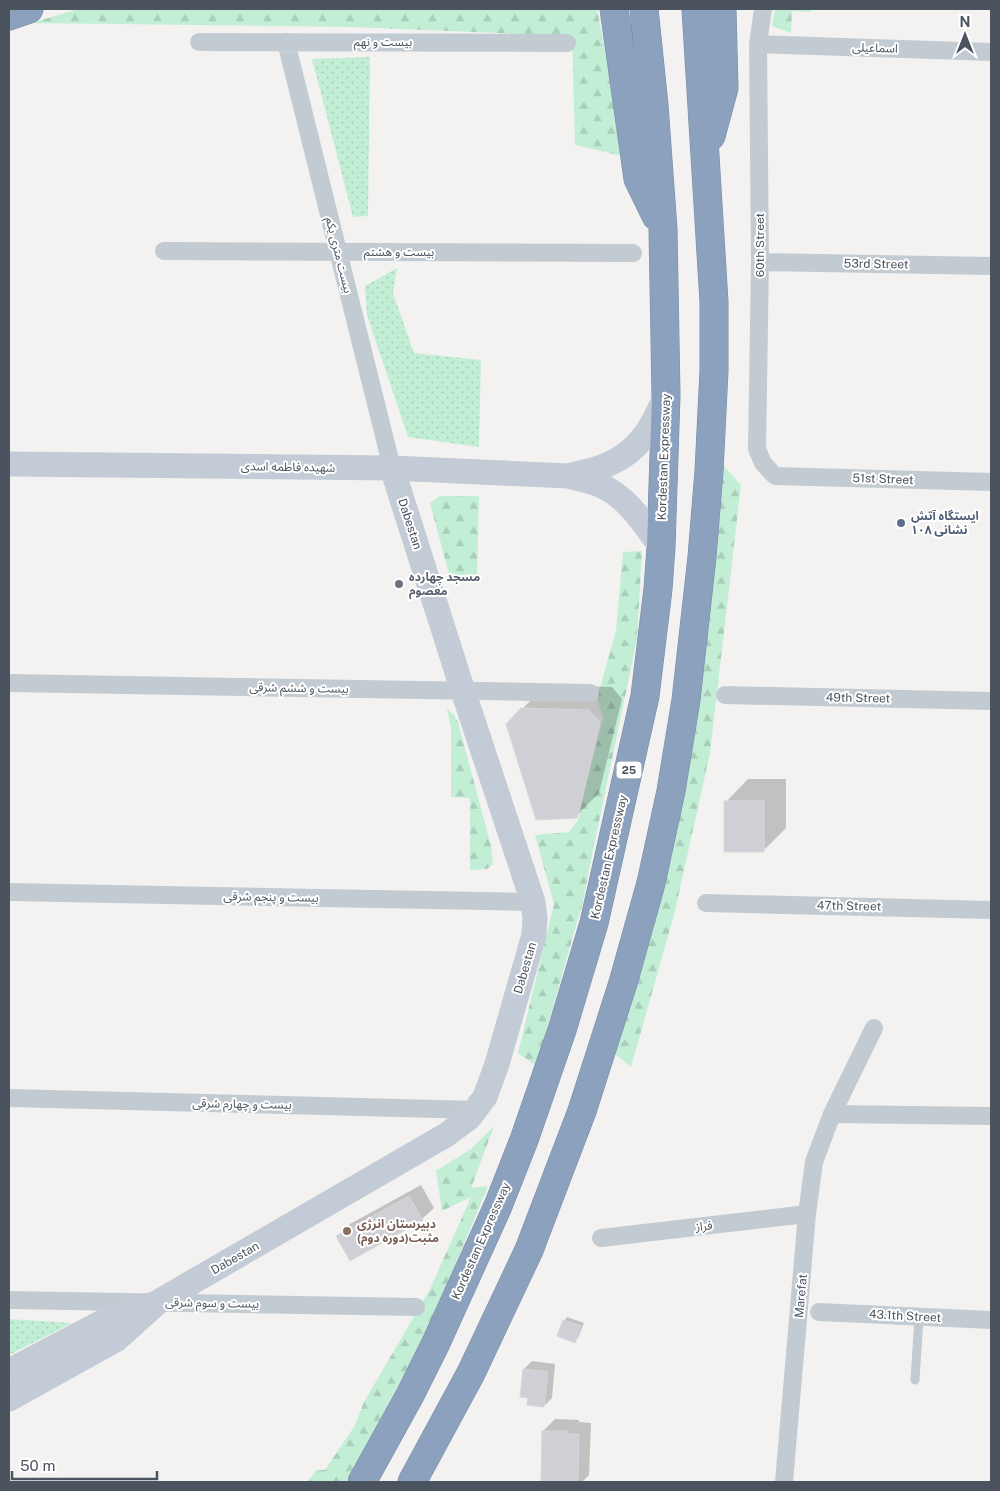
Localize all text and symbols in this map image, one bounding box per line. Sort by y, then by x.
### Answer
north arrow [940,10,990,60]
text: N [960,14,970,30]
street label: بیست و نهم [354,35,412,51]
street label: اسماعیلی [852,40,898,56]
street label: 60th Street [753,213,767,277]
street label: بیست متری یکم [321,215,355,295]
street label: بیست و هشتم [364,245,434,261]
street label: 53rd Street [843,256,909,272]
street label: Kordestan Expressway [655,393,673,521]
street label: شهیده فاطمه اسدی [241,459,335,475]
street label: 51st Street [852,471,914,487]
street label: Dabestan [395,497,425,551]
place label: ایستگاه آتش نشانی ۱۰۸ [911,509,979,537]
marker: ایستگاه آتش نشانی ۱۰۸ [895,517,907,529]
place label: مسجد چهارده معصوم [409,570,480,600]
marker: مسجد چهارده معصوم [393,578,405,590]
street label: بیست و ششم شرقی [249,680,349,698]
street label: 49th Street [826,690,891,706]
road number: 25 [616,762,642,778]
street label: Kordestan Expressway [588,793,630,920]
street label: بیست و پنجم شرقی [223,889,319,907]
street label: 47th Street [817,898,882,914]
street label: Dabestan [511,941,539,995]
street label: بیست و چهارم شرقی [192,1096,292,1114]
street label: Kordestan Expressway [449,1180,513,1302]
place label: دبیرستان انرژی مثبت(دوره دوم) [357,1217,439,1247]
street label: فراز [694,1218,713,1234]
marker: دبیرستان انرژی مثبت(دوره دوم) [341,1225,353,1237]
street label: Dabestan [209,1239,262,1277]
street label: Marefat [792,1273,810,1319]
street label: بیست و سوم شرقی [165,1295,259,1313]
street label: 43.1th Street [869,1307,942,1325]
scale bar [12,1448,158,1480]
text: 50 m [20,1457,55,1474]

